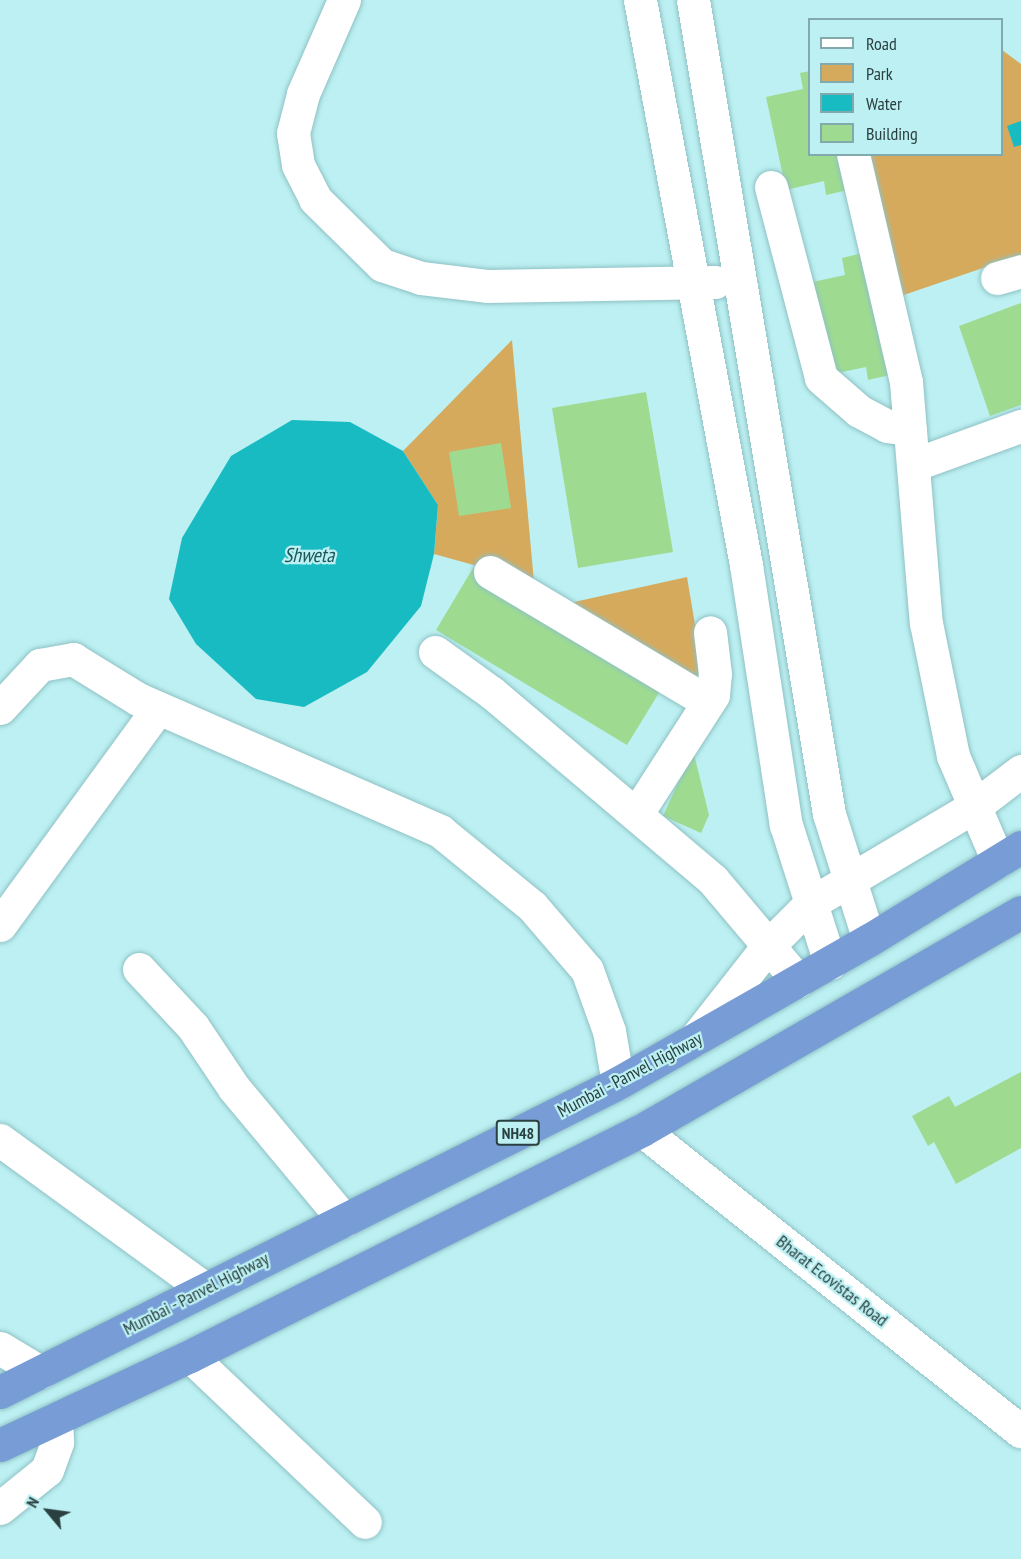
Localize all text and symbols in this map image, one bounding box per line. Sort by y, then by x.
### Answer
legend [808,18,1003,156]
text: Road [866,32,897,55]
text: Park [866,62,893,85]
text: Water [866,92,902,115]
text: Building [866,122,918,145]
water label: Shweta [284,543,334,567]
street label: Mumbai - Panvel Highway [554,1027,706,1123]
road number: NH48 [496,1120,540,1146]
street label: Bharat Ecovistas Road [772,1231,892,1331]
street label: Mumbai - Panvel Highway [119,1248,273,1340]
north arrow [18,1481,78,1541]
text: N [21,1494,43,1511]

